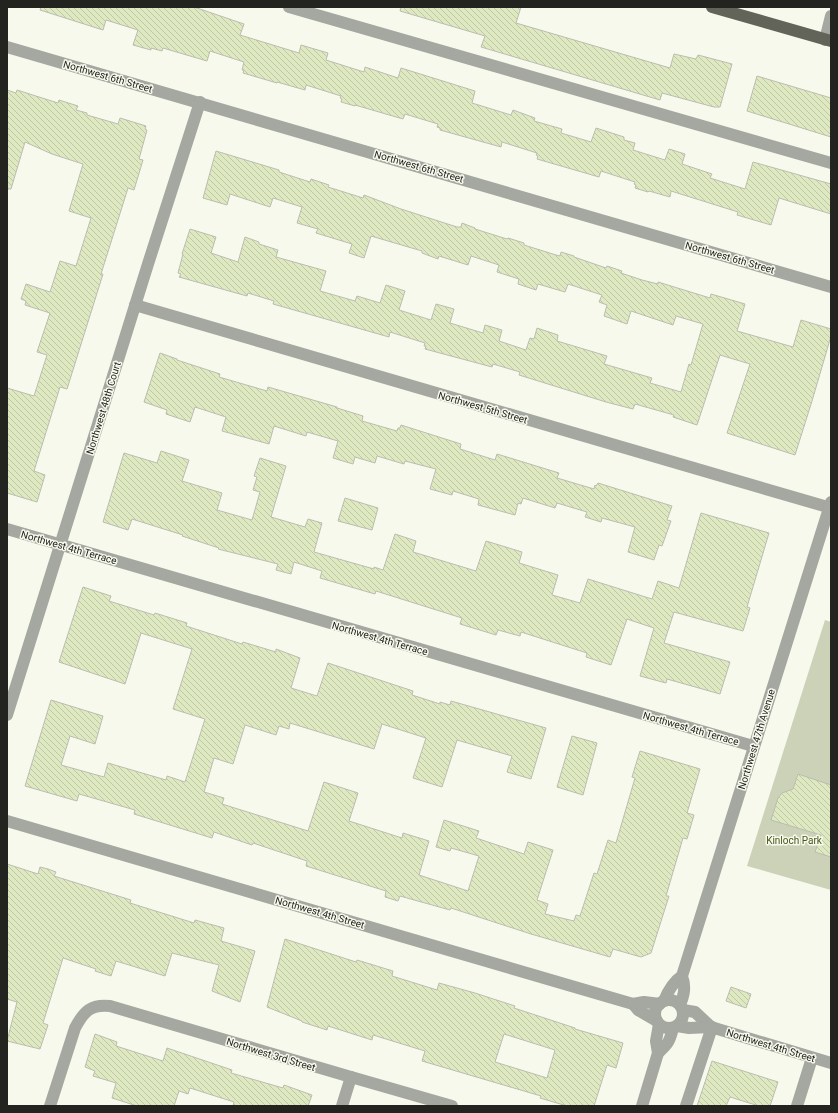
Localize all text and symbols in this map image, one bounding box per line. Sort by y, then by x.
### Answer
street label: Northwest 6th Street [62,58,154,94]
street label: Northwest 6th Street [373,148,465,184]
street label: Northwest 6th Street [684,239,776,275]
street label: Northwest 48th Court [84,361,123,456]
street label: Northwest 5th Street [437,389,529,425]
street label: Northwest 4th Terrace [20,529,118,566]
street label: Northwest 4th Terrace [331,620,429,657]
street label: Northwest 47th Avenue [736,688,777,791]
street label: Northwest 4th Terrace [642,710,740,747]
park label: Kinloch Park [766,835,823,846]
street label: Northwest 4th Street [274,894,366,930]
street label: Northwest 4th Street [725,1027,817,1064]
street label: Northwest 3rd Street [225,1036,317,1073]

